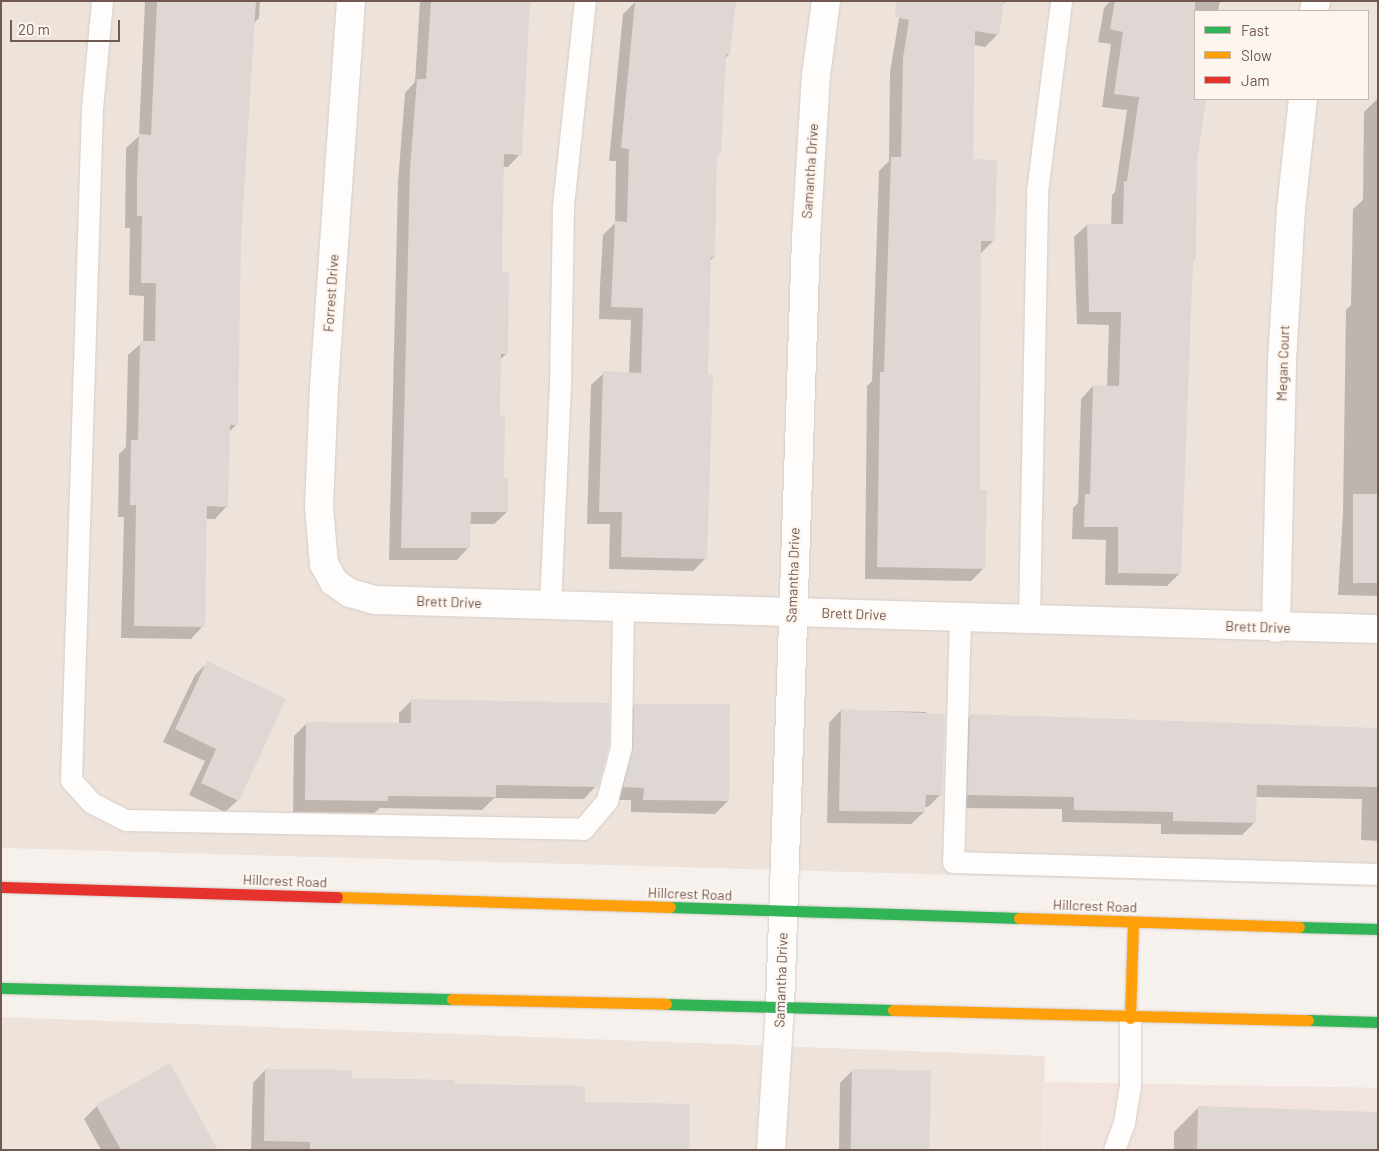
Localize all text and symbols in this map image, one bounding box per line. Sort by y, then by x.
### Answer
scale bar [12,10,122,42]
legend [1194,10,1369,100]
text: 20 m [18,20,50,38]
text: Fast [1241,21,1269,39]
text: Slow [1241,46,1272,64]
text: Jam [1241,71,1270,89]
street label: Samantha Drive [798,123,822,219]
street label: Forrest Drive [320,253,342,333]
street label: Megan Court [1273,324,1293,402]
street label: Samantha Drive [783,527,803,623]
street label: Brett Drive [416,592,482,612]
street label: Brett Drive [821,604,887,624]
street label: Brett Drive [1225,617,1291,637]
street label: Hillcrest Road [243,871,327,891]
street label: Hillcrest Road [648,884,732,904]
street label: Hillcrest Road [1053,896,1137,916]
street label: Samantha Drive [771,932,791,1028]

